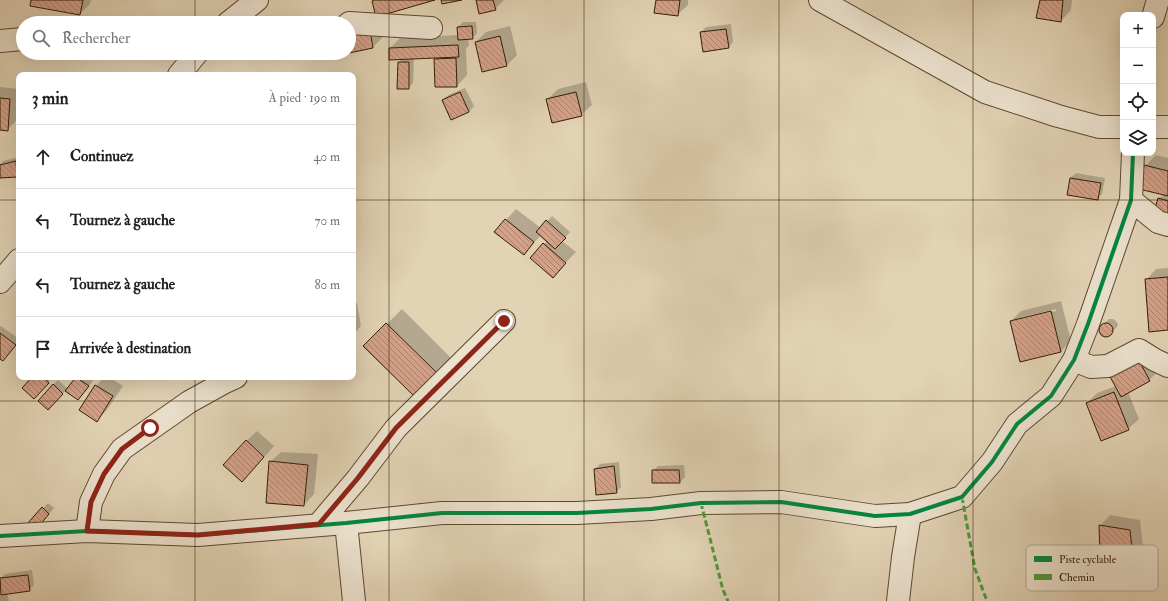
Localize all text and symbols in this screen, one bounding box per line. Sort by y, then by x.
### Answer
map controls [1120,12,1156,156]
button: + [1120,12,1156,48]
search box [16,16,356,60]
icon: search [30,27,52,49]
text: Rechercher [62,29,130,48]
button: − [1120,48,1156,84]
button: locate [1120,84,1156,120]
text: 3 min [32,88,69,109]
text: À pied · 190 m [269,90,340,106]
button: layers [1120,120,1156,156]
icon: ahead [32,146,54,168]
text: Continuez [70,147,134,166]
text: 40 m [314,149,340,165]
icon: left [32,210,54,232]
text: Tournez à gauche [70,211,175,230]
text: 70 m [315,213,340,229]
icon: left [32,274,54,296]
text: Tournez à gauche [70,275,175,294]
text: 80 m [314,277,340,293]
route end [495,312,513,330]
icon: arrive [32,338,54,360]
text: Arrivée à destination [70,339,191,358]
route start [141,419,159,437]
legend [1026,545,1158,591]
text: Piste cyclable [1059,553,1117,567]
text: Chemin [1059,571,1095,584]

